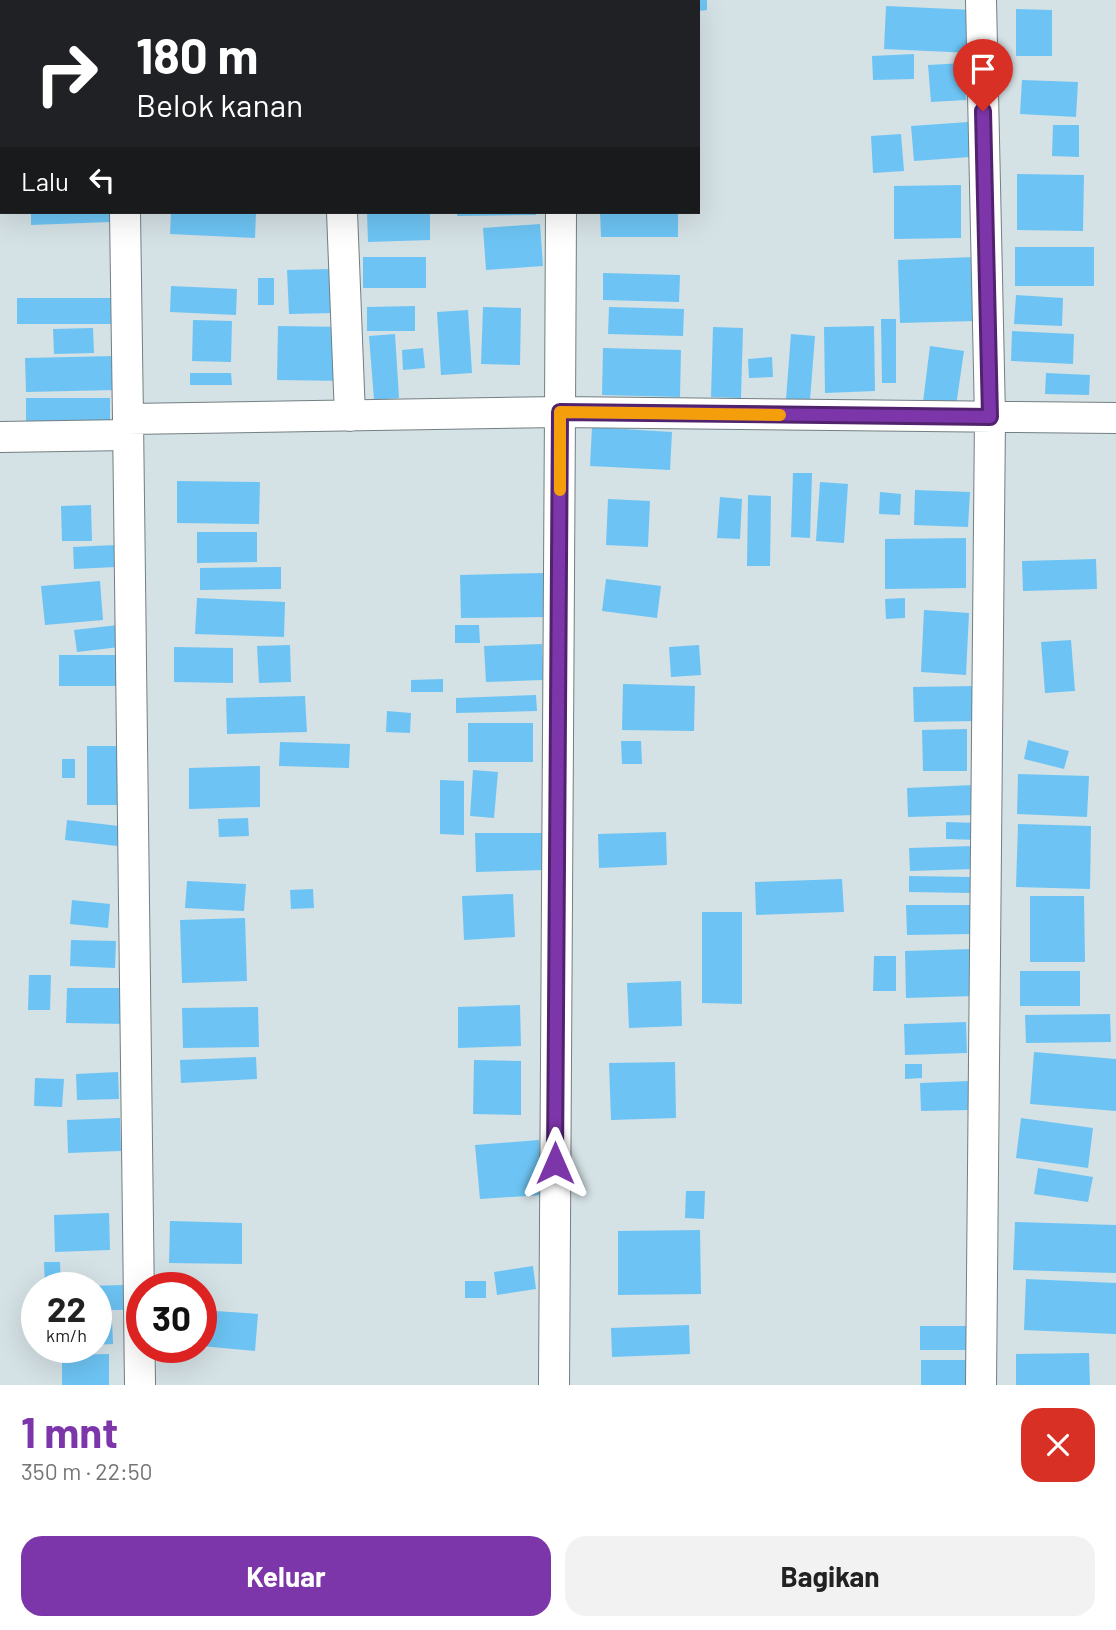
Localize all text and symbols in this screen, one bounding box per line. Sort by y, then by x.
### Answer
text: 180 m [136,25,259,84]
icon: right [21,28,112,119]
pin [953,39,1013,111]
icon: arrive [964,50,1002,88]
text: Belok kanan [136,85,303,123]
icon: left [83,161,121,199]
text: Lalu [21,165,69,196]
position arrow [518,1126,592,1200]
speed limit sign: 30 [126,1272,217,1363]
text: 22 [47,1287,86,1329]
text: km/h [46,1324,87,1346]
text: 1 mnt [21,1406,118,1456]
button: close [1021,1408,1095,1482]
text: 350 m · 22:50 [21,1457,153,1485]
button: Keluar [21,1536,551,1616]
button: Bagikan [565,1536,1095,1616]

